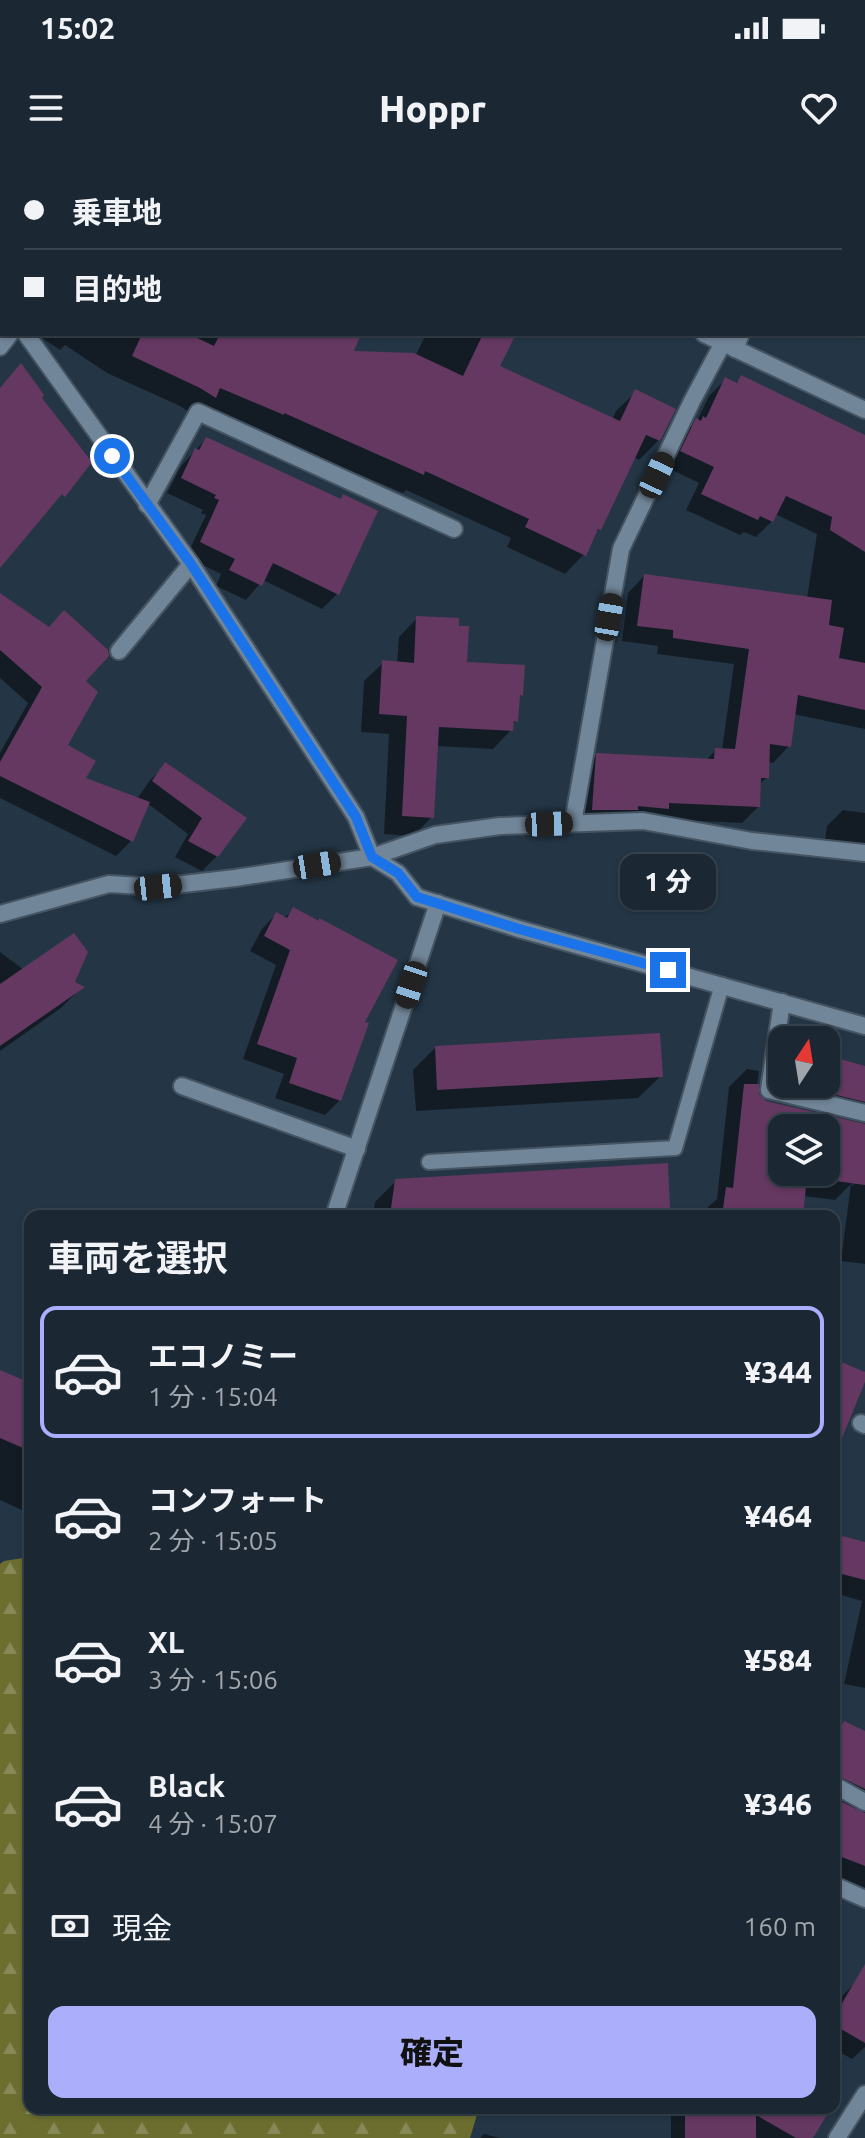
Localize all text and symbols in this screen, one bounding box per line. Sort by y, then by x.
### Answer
text: 15:02 [40,11,115,45]
icon: menu [24,86,68,130]
icon: heart [797,86,841,130]
text: Hoppr [379,88,486,129]
text: 乗車地 [72,195,162,229]
text: 目的地 [72,272,162,306]
route start [94,438,130,474]
car [636,448,678,502]
car [593,591,625,643]
car [525,811,573,837]
car [291,849,343,881]
callout: 1 分 [620,854,716,910]
text: 1 分 [645,867,691,896]
car [133,873,183,901]
route end [650,952,686,988]
car [392,958,430,1012]
north arrow [768,1026,840,1098]
map controls [768,1026,840,1186]
button: layers [768,1114,840,1186]
text: 車両を選択 [48,1237,228,1278]
icon: car [52,1336,124,1408]
text: エコノミー [148,1339,298,1373]
text: ¥344 [744,1355,812,1389]
text: 1 分 · 15:04 [148,1382,278,1411]
icon: car [52,1480,124,1552]
text: コンフォート [148,1483,327,1517]
text: ¥464 [744,1499,812,1533]
text: 2 分 · 15:05 [148,1526,278,1555]
icon: car [52,1624,124,1696]
text: XL [148,1625,184,1659]
text: ¥584 [744,1643,812,1677]
text: 3 分 · 15:06 [148,1665,278,1694]
icon: car [52,1768,124,1840]
text: Black [148,1769,225,1803]
text: ¥346 [744,1787,812,1821]
text: 4 分 · 15:07 [148,1809,278,1838]
icon: cash [48,1904,92,1948]
text: 現金 [112,1911,172,1945]
text: 160 m [744,1912,816,1941]
button: 確定 [48,2006,816,2098]

